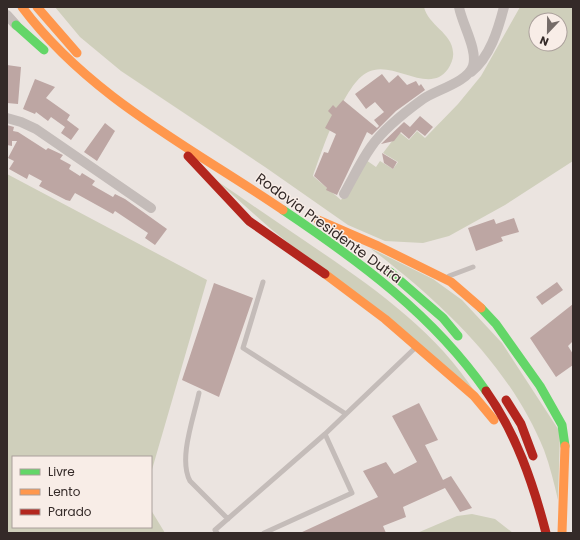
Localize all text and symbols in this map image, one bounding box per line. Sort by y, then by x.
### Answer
north arrow [528,12,568,52]
text: N [537,32,551,50]
street label: Rodovia Presidente Dutra [252,168,406,288]
legend [12,456,152,528]
text: Livre [48,463,75,480]
text: Lento [48,483,81,500]
text: Parado [48,503,92,520]

